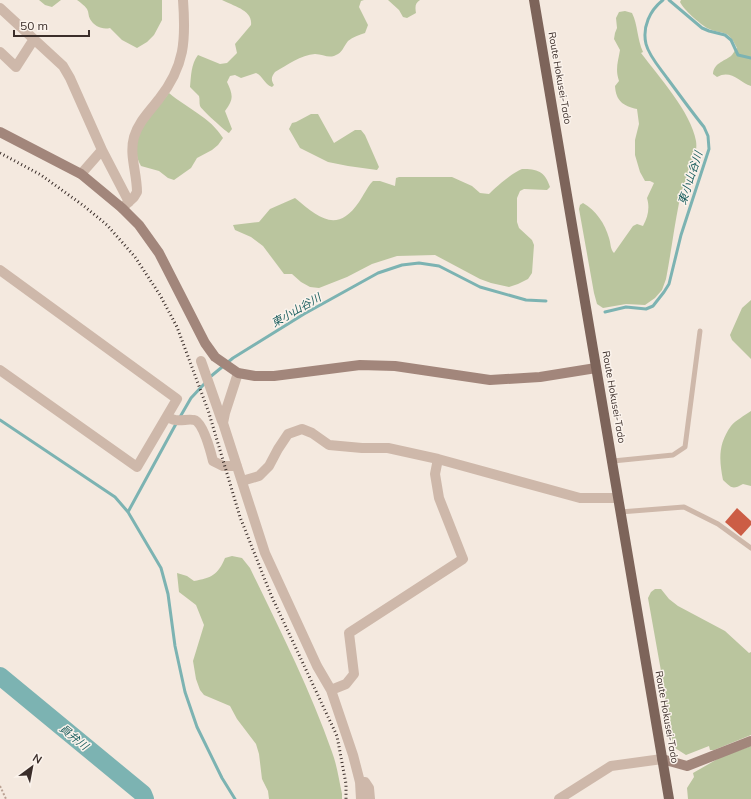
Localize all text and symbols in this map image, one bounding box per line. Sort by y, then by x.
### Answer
scale bar [14,12,89,38]
text: 50 m [20,18,48,33]
street label: Route Hokusei-Tado [545,31,575,126]
water label: 東小山谷川 [675,149,705,206]
water label: 東小山谷川 [269,290,324,330]
street label: Route Hokusei-Tado [599,350,629,445]
street label: Route Hokusei-Tado [652,670,682,765]
water label: 員弁川 [57,721,92,753]
north arrow [12,747,52,787]
text: N [30,750,45,767]

